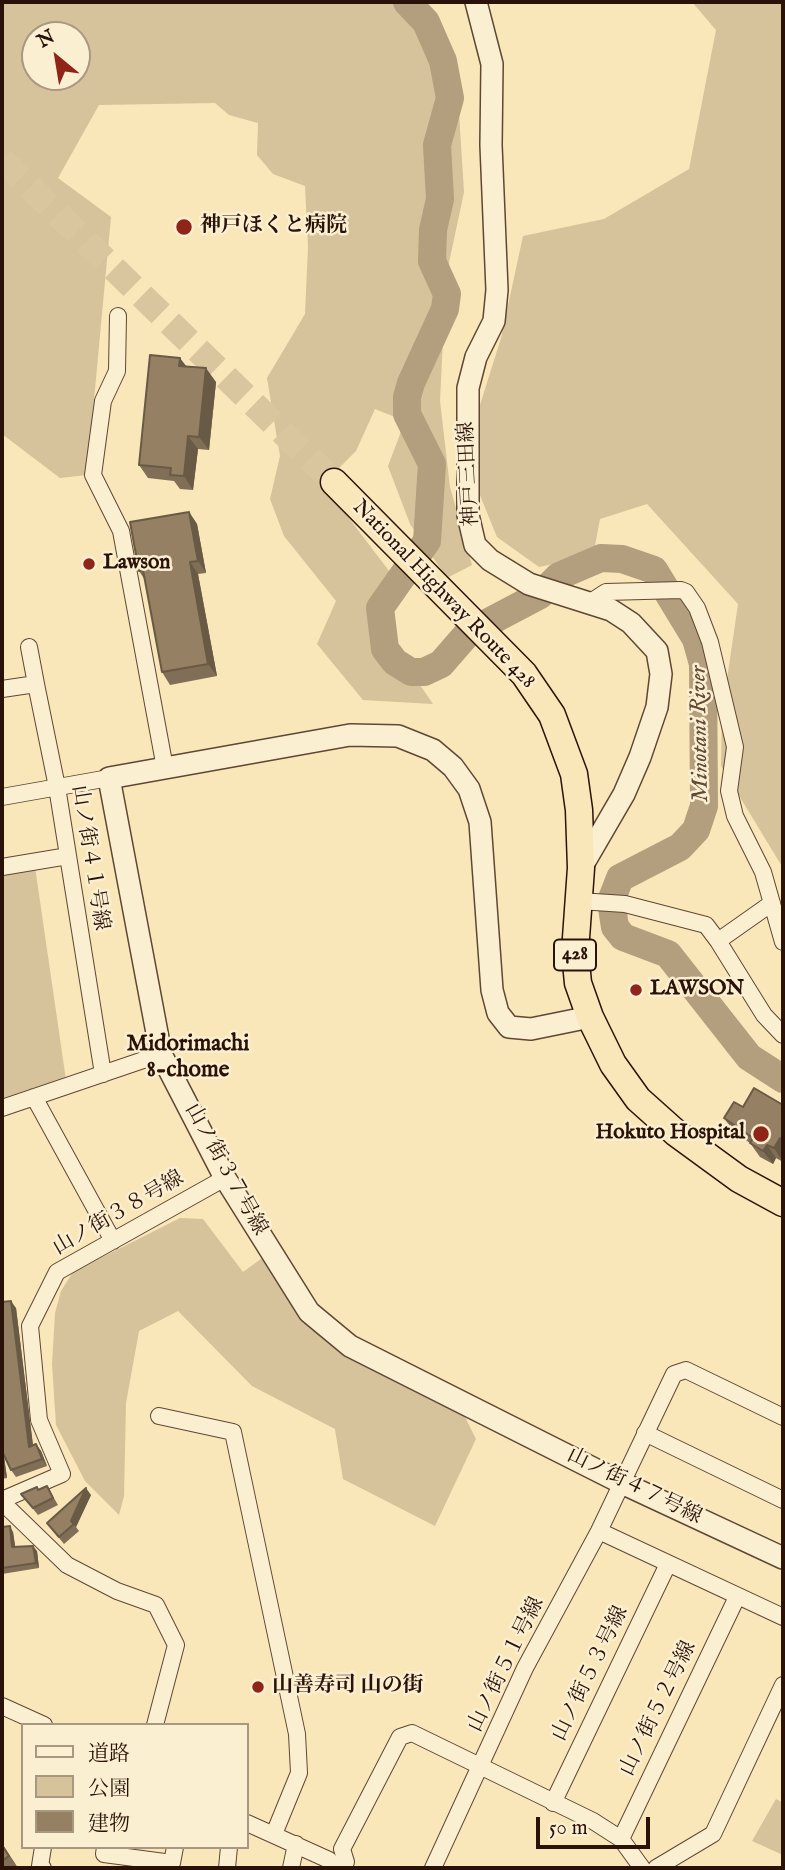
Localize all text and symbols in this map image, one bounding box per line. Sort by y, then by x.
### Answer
north arrow [21,21,91,91]
text: N [33,25,60,54]
place label: 神戸ほくと病院 [200,214,347,240]
marker: 神戸ほくと病院 [174,217,194,237]
street label: 神戸三田線 [455,421,485,527]
street label: National Highway Route 428 [346,495,540,695]
place label: Lawson [103,551,170,577]
marker: Lawson [81,556,97,572]
water label: Minotani River [686,665,716,803]
street label: 山ノ街４１号線 [65,783,113,933]
road number: 428 [554,939,596,970]
place label: LAWSON [650,977,744,1003]
marker: LAWSON [628,982,644,998]
district label: Midorimachi 8-chome [127,1031,249,1085]
street label: 山ノ街３７号線 [178,1100,272,1240]
place label: Hokuto Hospital [596,1121,745,1147]
marker: Hokuto Hospital [751,1124,771,1144]
street label: 山ノ街３８号線 [49,1166,189,1262]
street label: 山ノ街４７号線 [562,1443,706,1531]
street label: 山ノ街５１号線 [463,1593,551,1737]
street label: 山ノ街５３号線 [547,1602,635,1746]
street label: 山ノ街５２号線 [615,1637,703,1781]
place label: 山善寿司 山の街 [272,1674,424,1700]
marker: 山善寿司 山の街 [250,1679,266,1695]
legend [21,1723,248,1849]
text: 道路 [88,1741,130,1768]
text: 公園 [88,1776,130,1803]
scale bar [540,1804,654,1848]
text: 建物 [88,1811,130,1838]
text: 50 m [549,1815,588,1842]

